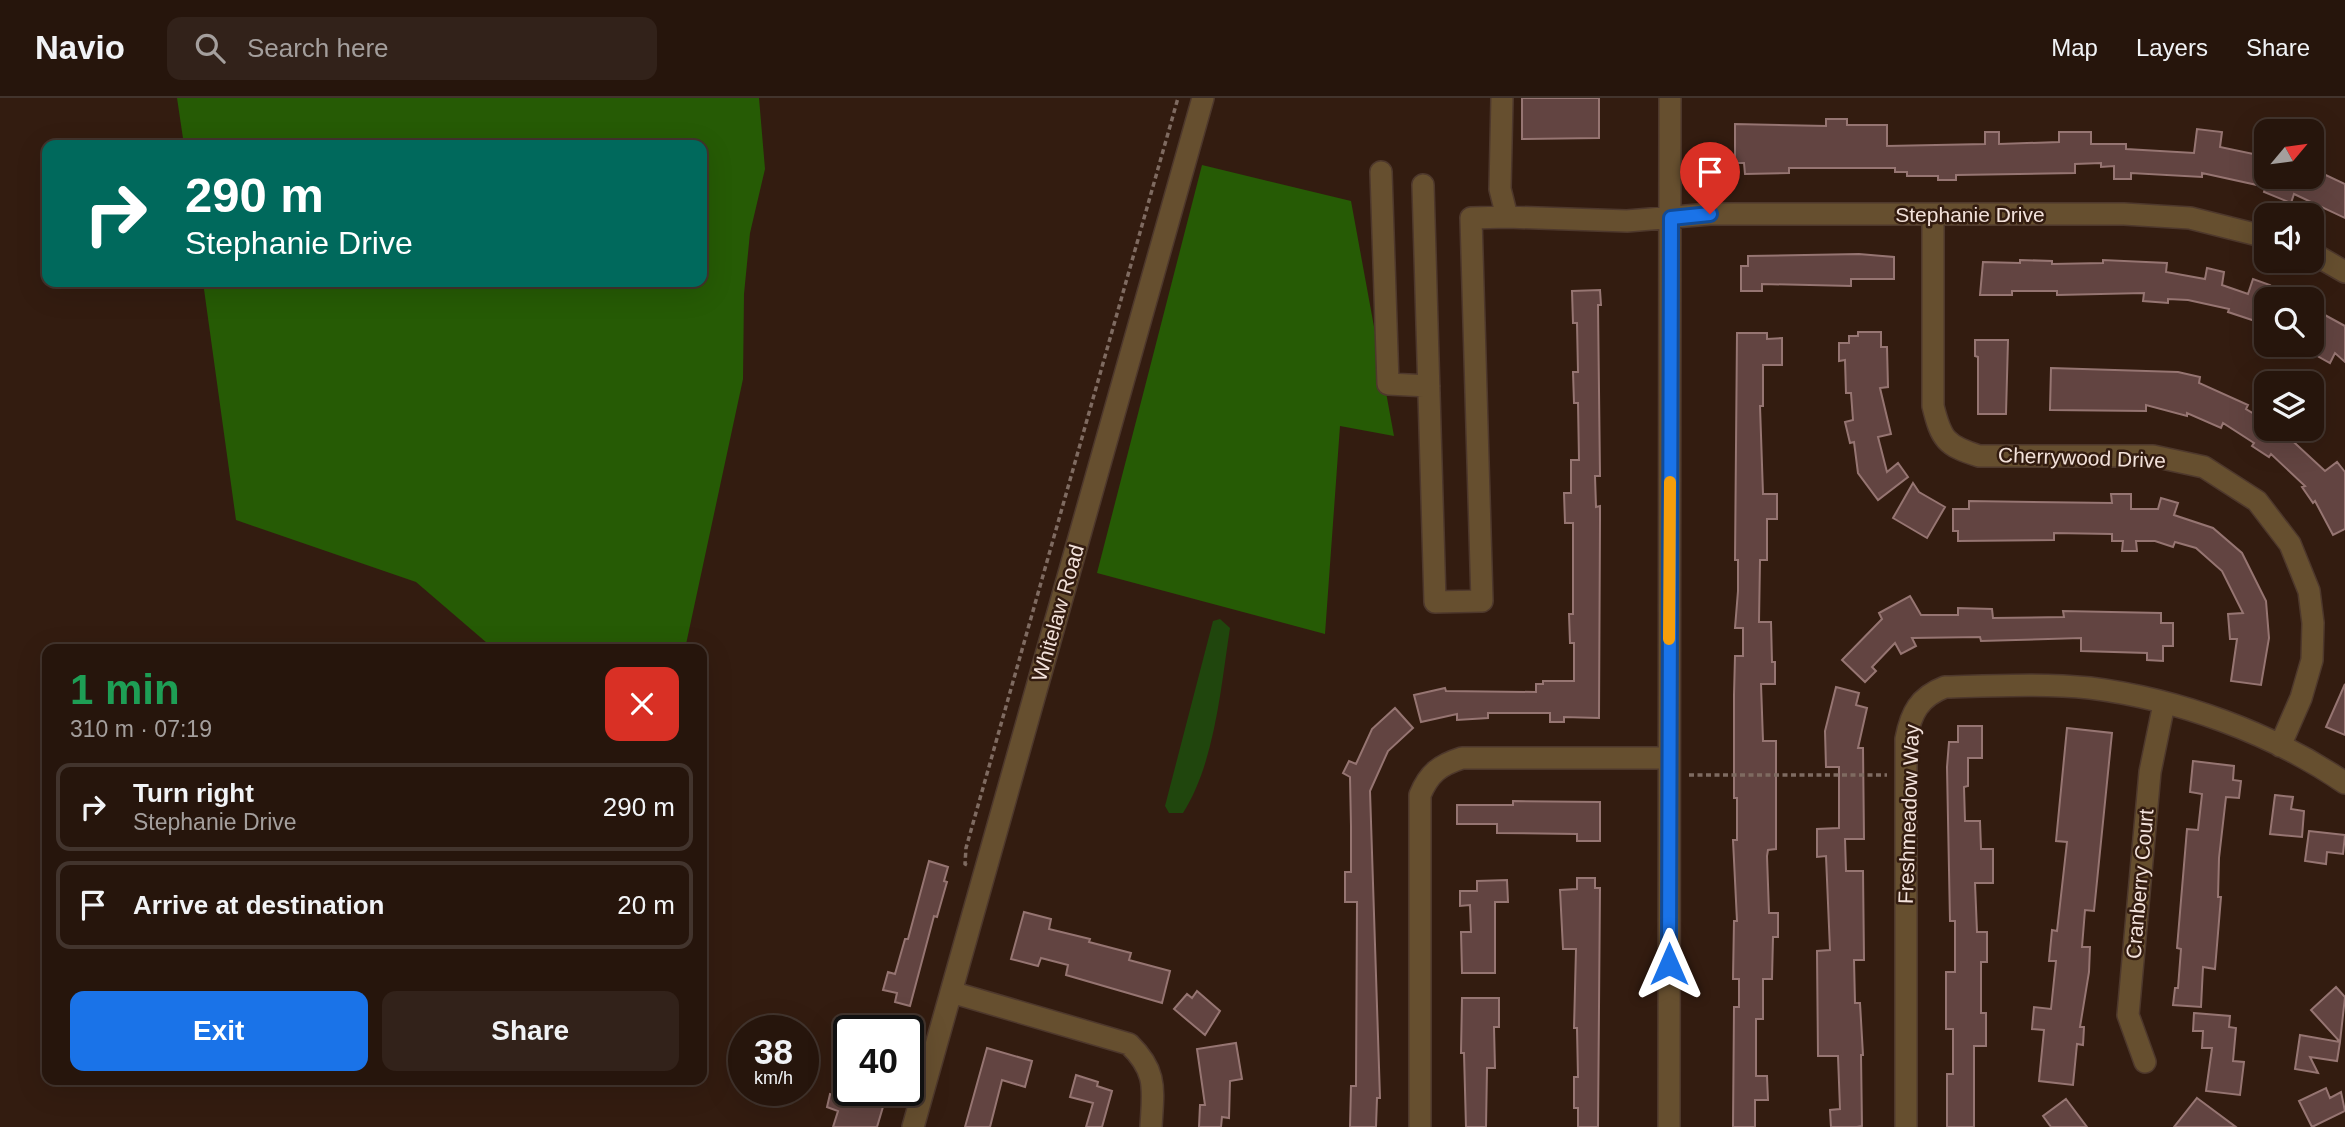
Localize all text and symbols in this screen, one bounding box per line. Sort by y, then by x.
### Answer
search box [167,17,657,80]
text: Navio [35,29,125,66]
icon: search [191,29,229,67]
text: Search here [247,33,389,63]
text: Map [2051,34,2098,61]
text: Layers [2136,34,2208,61]
text: Share [2246,34,2310,61]
north arrow [2254,119,2324,189]
map controls [2254,119,2324,441]
pin [1680,142,1740,214]
icon: arrive [1691,153,1729,191]
icon: right [70,168,161,259]
text: 290 m [185,168,324,222]
street label: Stephanie Drive [1895,203,2045,226]
button: sound [2254,203,2324,273]
text: Stephanie Drive [185,225,413,261]
button: search [2254,287,2324,357]
button: layers [2254,371,2324,441]
street label: Cherrywood Drive [1998,443,2166,472]
street label: Whitelaw Road [1027,542,1088,684]
text: 1 min [70,666,180,713]
button: close [605,667,679,741]
text: 310 m · 07:19 [70,716,212,742]
street label: Freshmeadow Way [1894,723,1923,904]
text: Turn right [133,778,254,808]
icon: right [74,788,112,826]
text: 290 m [603,792,675,822]
street label: Cranberry Court [2121,808,2158,960]
text: Stephanie Drive [133,809,297,835]
icon: arrive [74,886,112,924]
text: Arrive at destination [133,890,384,920]
text: 20 m [617,890,675,920]
position arrow [1632,927,1706,1001]
button: Exit [70,991,368,1071]
button: Share [382,991,679,1071]
speed limit sign: 40 [833,1015,924,1106]
text: 38 [754,1032,793,1071]
text: km/h [754,1068,793,1088]

